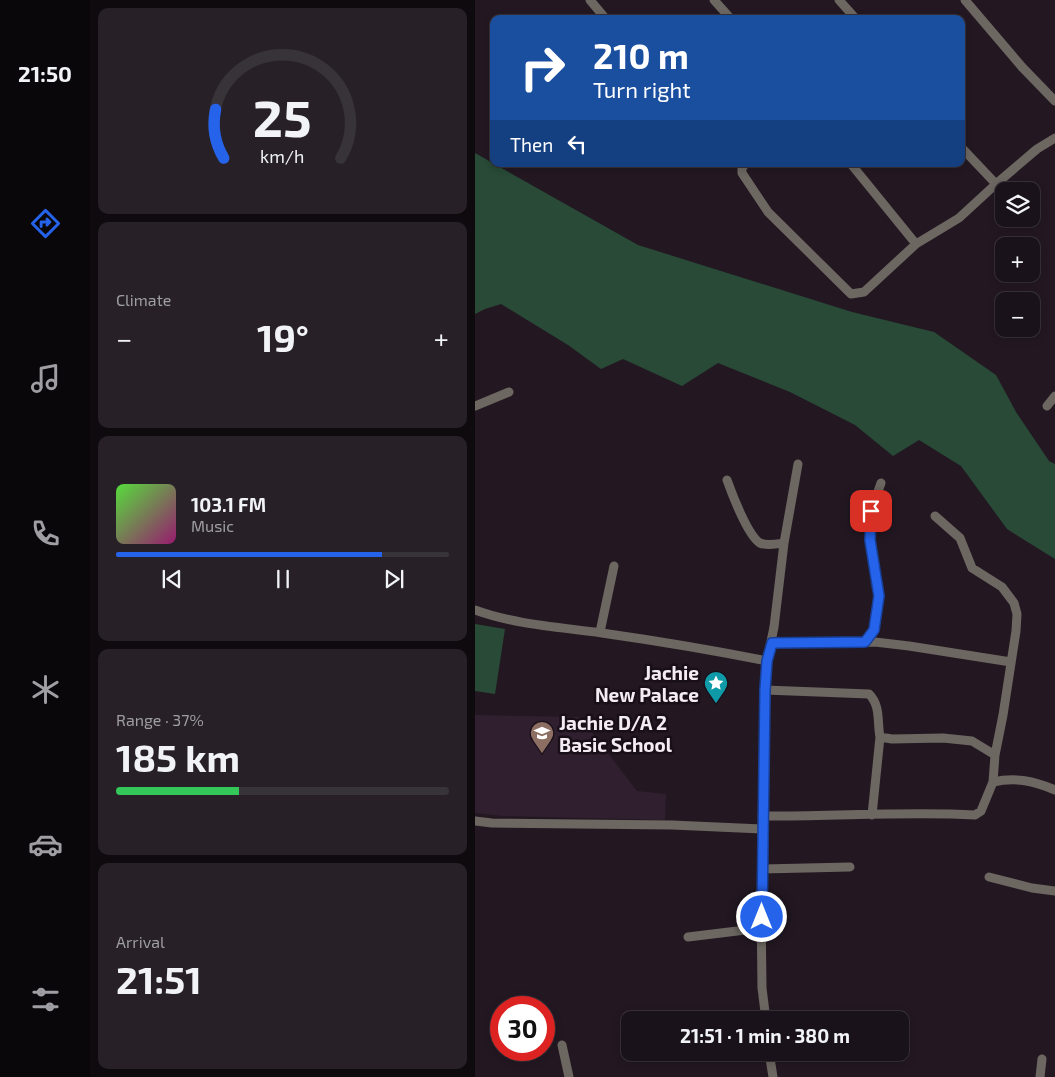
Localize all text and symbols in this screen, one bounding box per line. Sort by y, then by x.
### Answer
text: 210 m [593,34,689,76]
icon: right [510,35,575,100]
text: 21:50 [18,60,72,86]
text: Turn right [593,76,691,102]
text: 25 [253,85,312,147]
icon: left [563,130,591,158]
text: Then [510,133,553,156]
text: km/h [260,145,305,167]
map controls [995,182,1040,337]
button: layers [995,182,1040,227]
icon: directions [28,206,63,241]
button: + [995,237,1040,282]
text: Climate [116,290,171,309]
button: − [995,292,1040,337]
text: 19° [257,314,309,360]
text: − [116,321,132,355]
text: + [434,321,449,355]
icon: music [28,361,63,396]
pin [850,490,892,532]
text: 103.1 FM [191,493,266,516]
icon: arrive [857,497,885,525]
icon: phone [28,516,63,551]
text: Music [191,516,234,535]
icon: previous [158,565,186,593]
icon: pause [269,565,297,593]
icon: next [380,565,408,593]
place label: Jachie New Palace [595,661,699,706]
place icon: Jachie New Palace [703,670,729,704]
icon: climate [28,672,63,707]
text: Range · 37% [116,710,204,729]
place label: Jachie D/A 2 Basic School [559,711,673,756]
school or university icon: Jachie D/A 2 Basic School [529,720,555,754]
text: 185 km [116,734,240,780]
icon: car [28,827,63,862]
position arrow [735,890,787,942]
text: Arrival [116,932,165,951]
text: 21:51 [116,956,202,1002]
icon: filters [28,982,63,1017]
speed limit sign: 30 [490,996,555,1061]
text: 21:51 · 1 min · 380 m [680,1024,850,1047]

